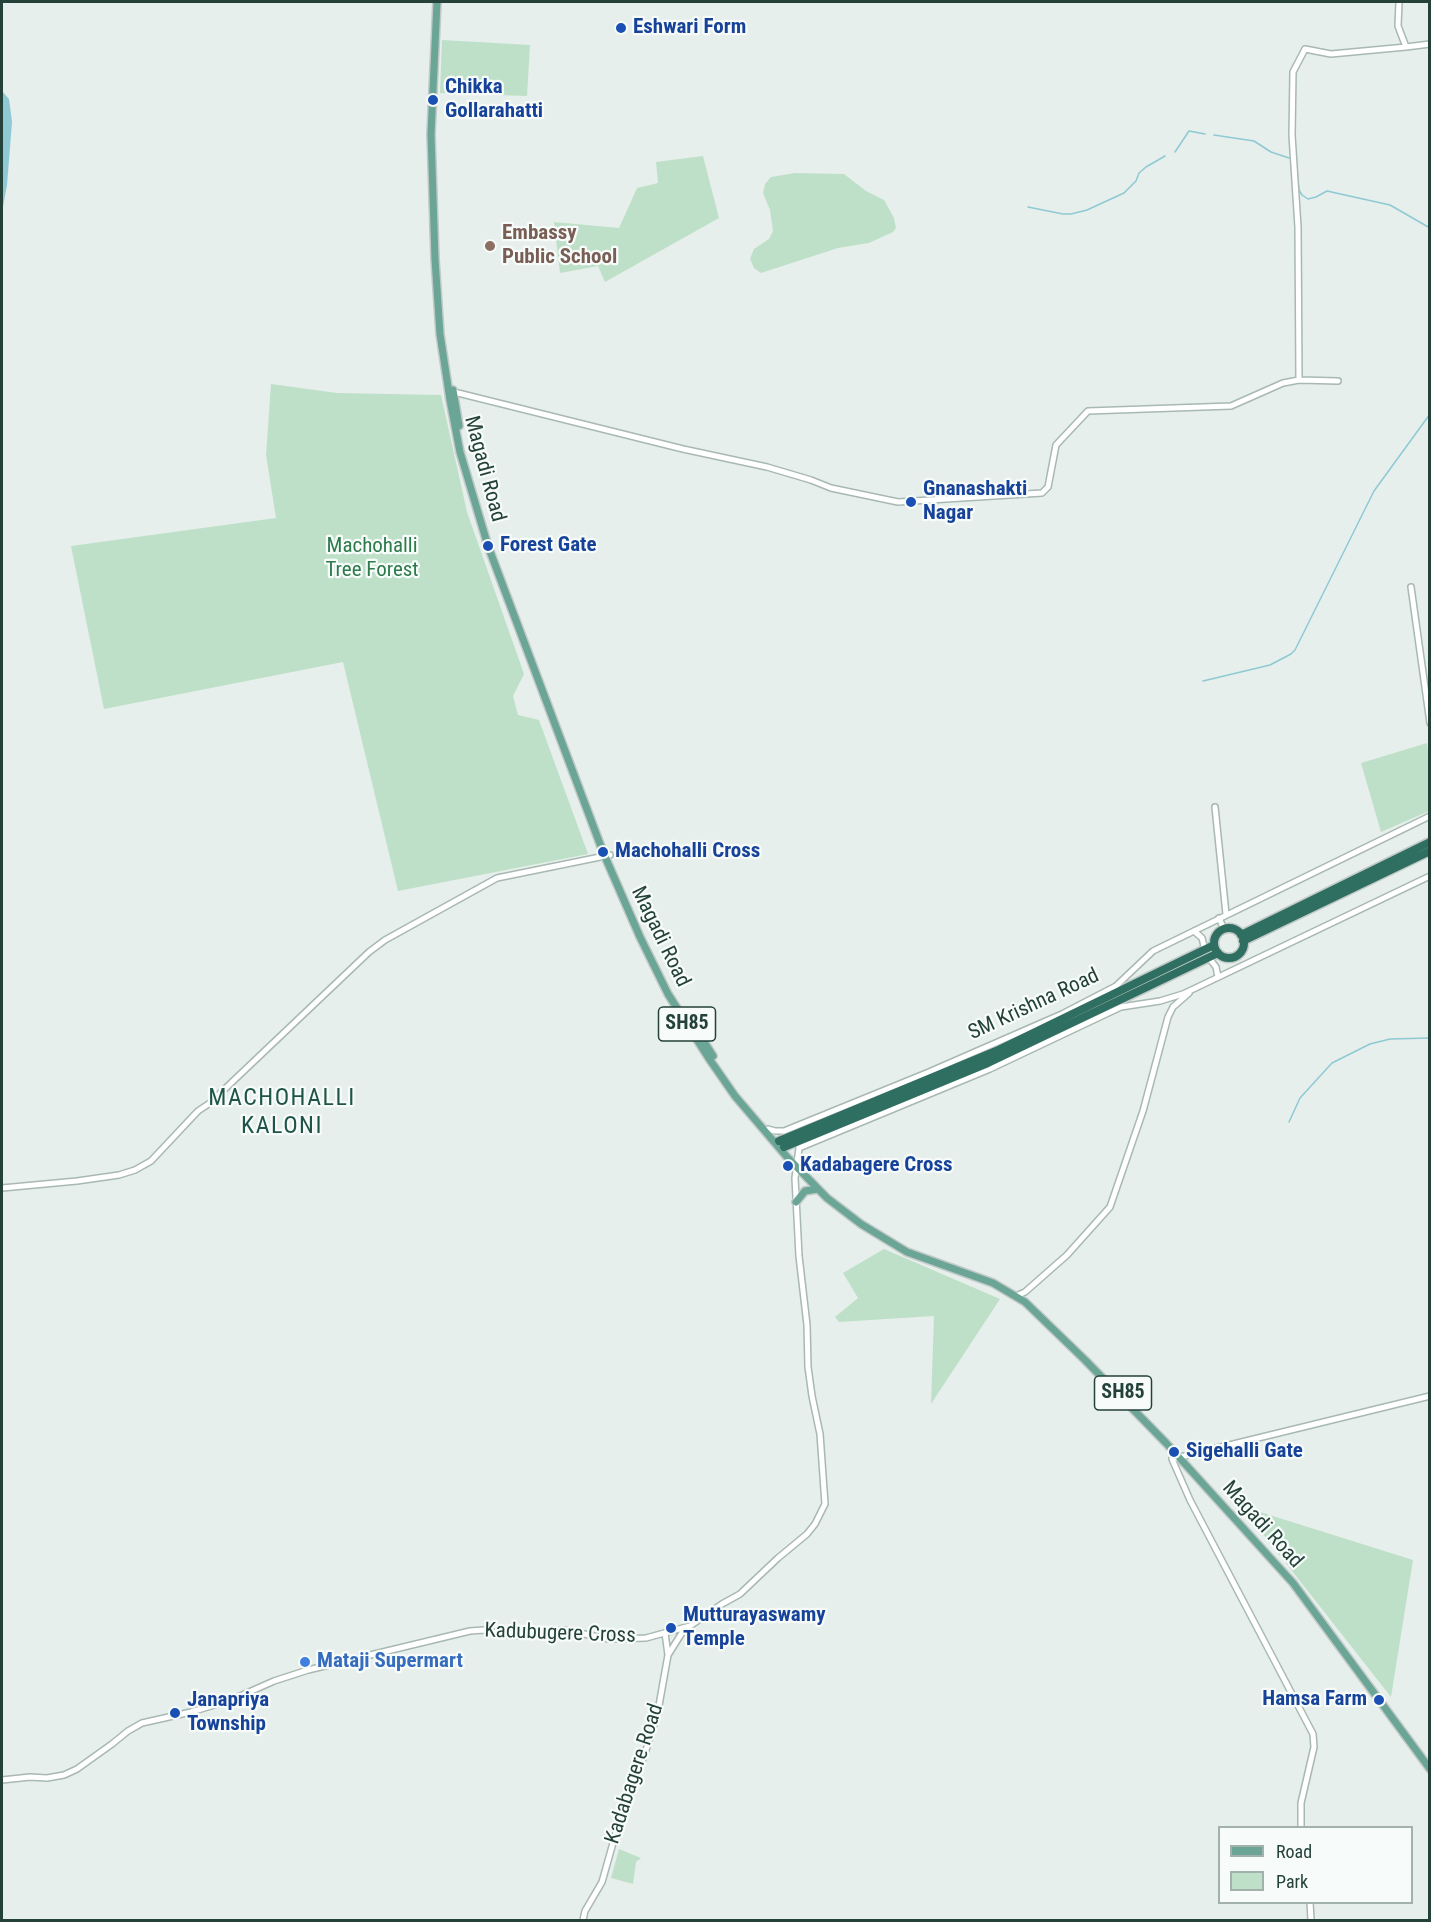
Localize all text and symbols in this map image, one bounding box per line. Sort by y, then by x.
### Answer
place label: Eshwari Form [633,15,746,41]
marker: Eshwari Form [614,21,628,35]
place label: Chikka Gollarahatti [445,75,543,125]
marker: Chikka Gollarahatti [426,93,440,107]
place label: Embassy Public School [502,221,617,271]
marker: Embassy Public School [483,239,497,253]
street label: Magadi Road [458,413,510,525]
place label: Gnanashakti Nagar [923,477,1027,527]
marker: Gnanashakti Nagar [904,495,918,509]
place label: Forest Gate [500,533,597,559]
park label: Machohalli Tree Forest [325,534,419,584]
marker: Forest Gate [481,539,495,553]
place label: Machohalli Cross [615,839,760,865]
marker: Machohalli Cross [596,845,610,859]
street label: Magadi Road [625,883,695,991]
street label: SM Krishna Road [965,964,1103,1046]
road number: SH85 [658,1007,716,1041]
district label: MACHOHALLI KALONI [208,1085,356,1141]
place label: Kadabagere Cross [800,1153,952,1179]
marker: Kadabagere Cross [781,1159,795,1173]
road number: SH85 [1094,1376,1152,1410]
place label: Sigehalli Gate [1186,1439,1303,1465]
marker: Sigehalli Gate [1167,1445,1181,1459]
street label: Magadi Road [1216,1476,1308,1574]
place label: Mutturayaswamy Temple [683,1603,826,1653]
street label: Kadubugere Cross [484,1619,636,1649]
marker: Mutturayaswamy Temple [664,1621,678,1635]
place label: Mataji Supermart [317,1649,463,1675]
marker: Mataji Supermart [298,1655,312,1669]
place label: Hamsa Farm [1262,1687,1367,1713]
place label: Janapriya Township [187,1688,269,1738]
marker: Hamsa Farm [1372,1693,1386,1707]
street label: Kadabagere Road [601,1701,669,1847]
marker: Janapriya Township [168,1706,182,1720]
legend [1218,1826,1413,1904]
text: Road [1276,1841,1312,1862]
text: Park [1276,1871,1308,1892]

